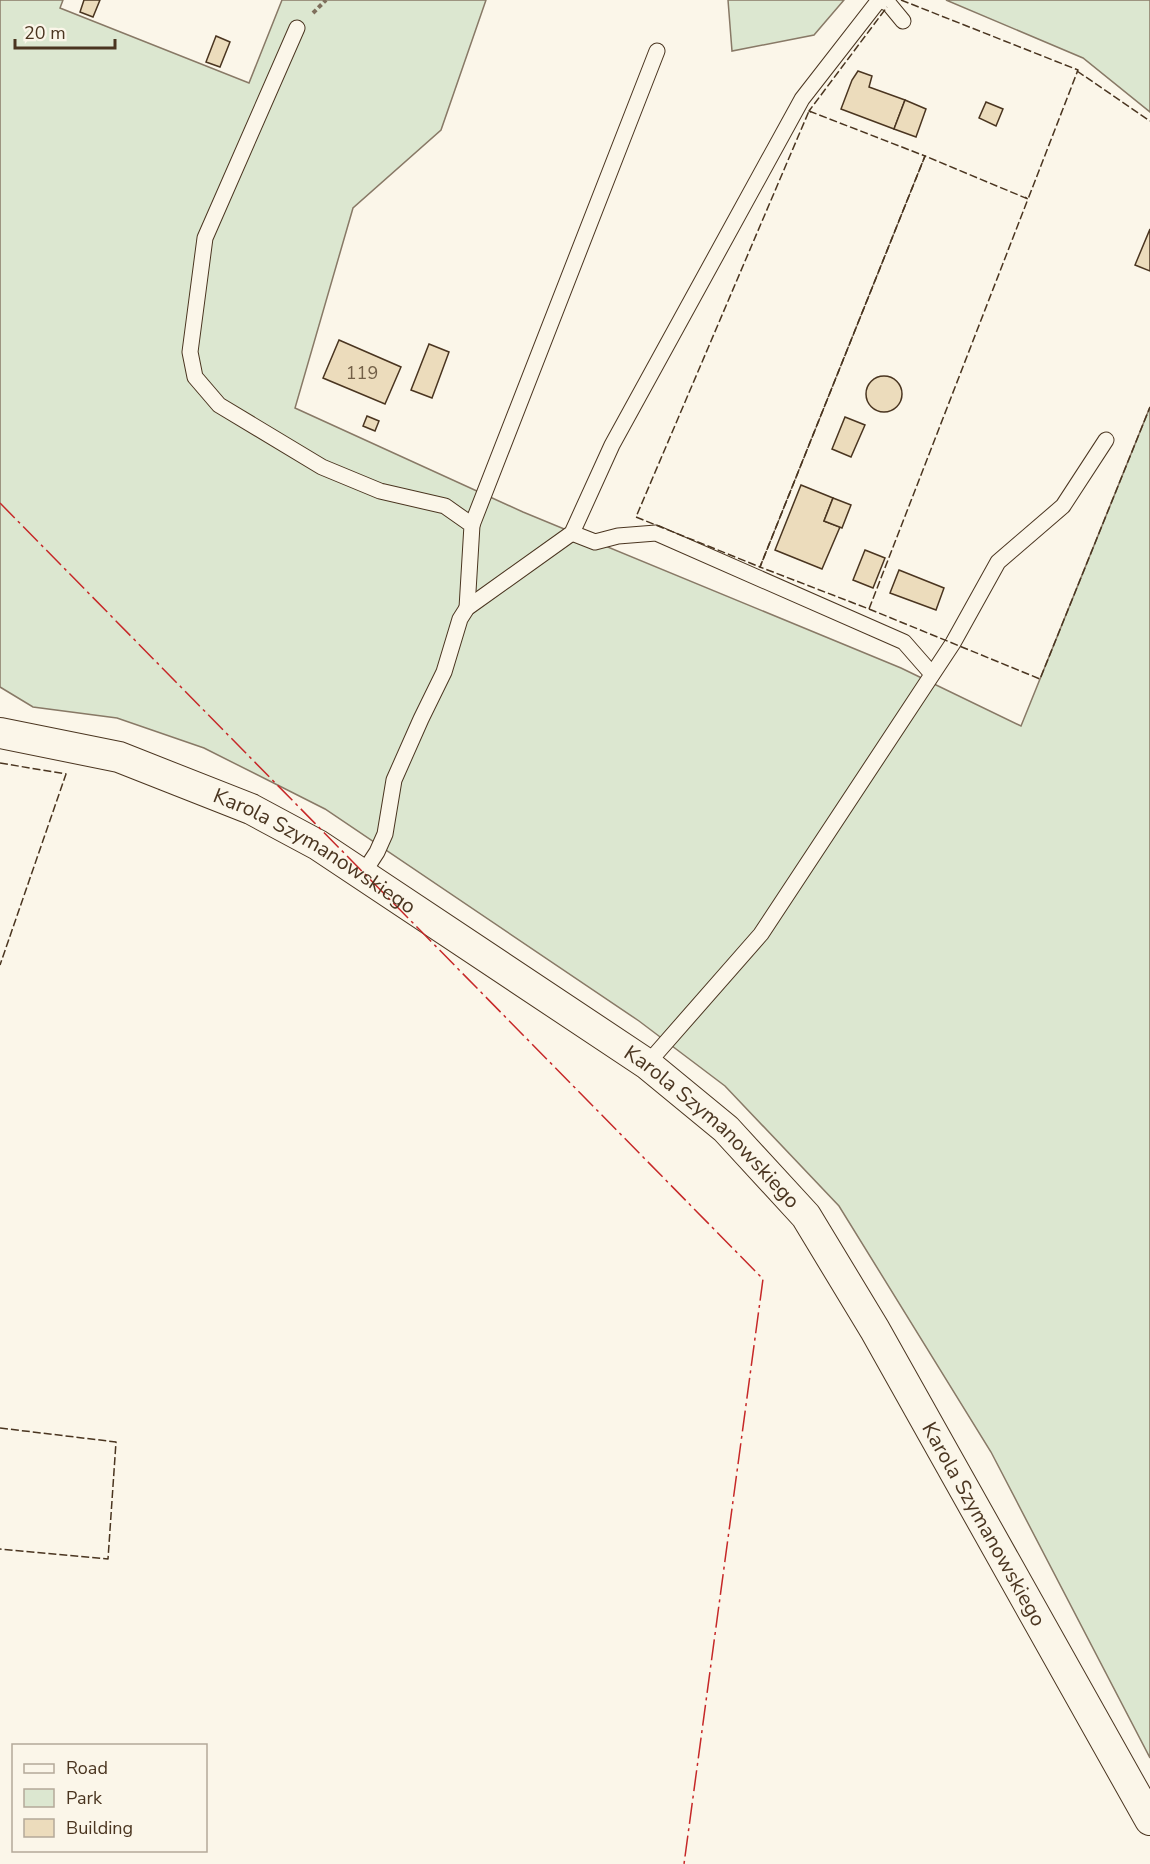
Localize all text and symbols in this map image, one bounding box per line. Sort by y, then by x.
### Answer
scale bar [15,12,116,50]
text: 20 m [24,21,66,45]
house number: 119 [346,361,378,385]
street label: Karola Szymanowskiego [209,782,421,920]
street label: Karola Szymanowskiego [619,1039,806,1214]
street label: Karola Szymanowskiego [915,1417,1053,1631]
legend [12,1744,207,1852]
text: Road [66,1756,108,1780]
text: Park [66,1786,103,1810]
text: Building [66,1816,133,1840]

